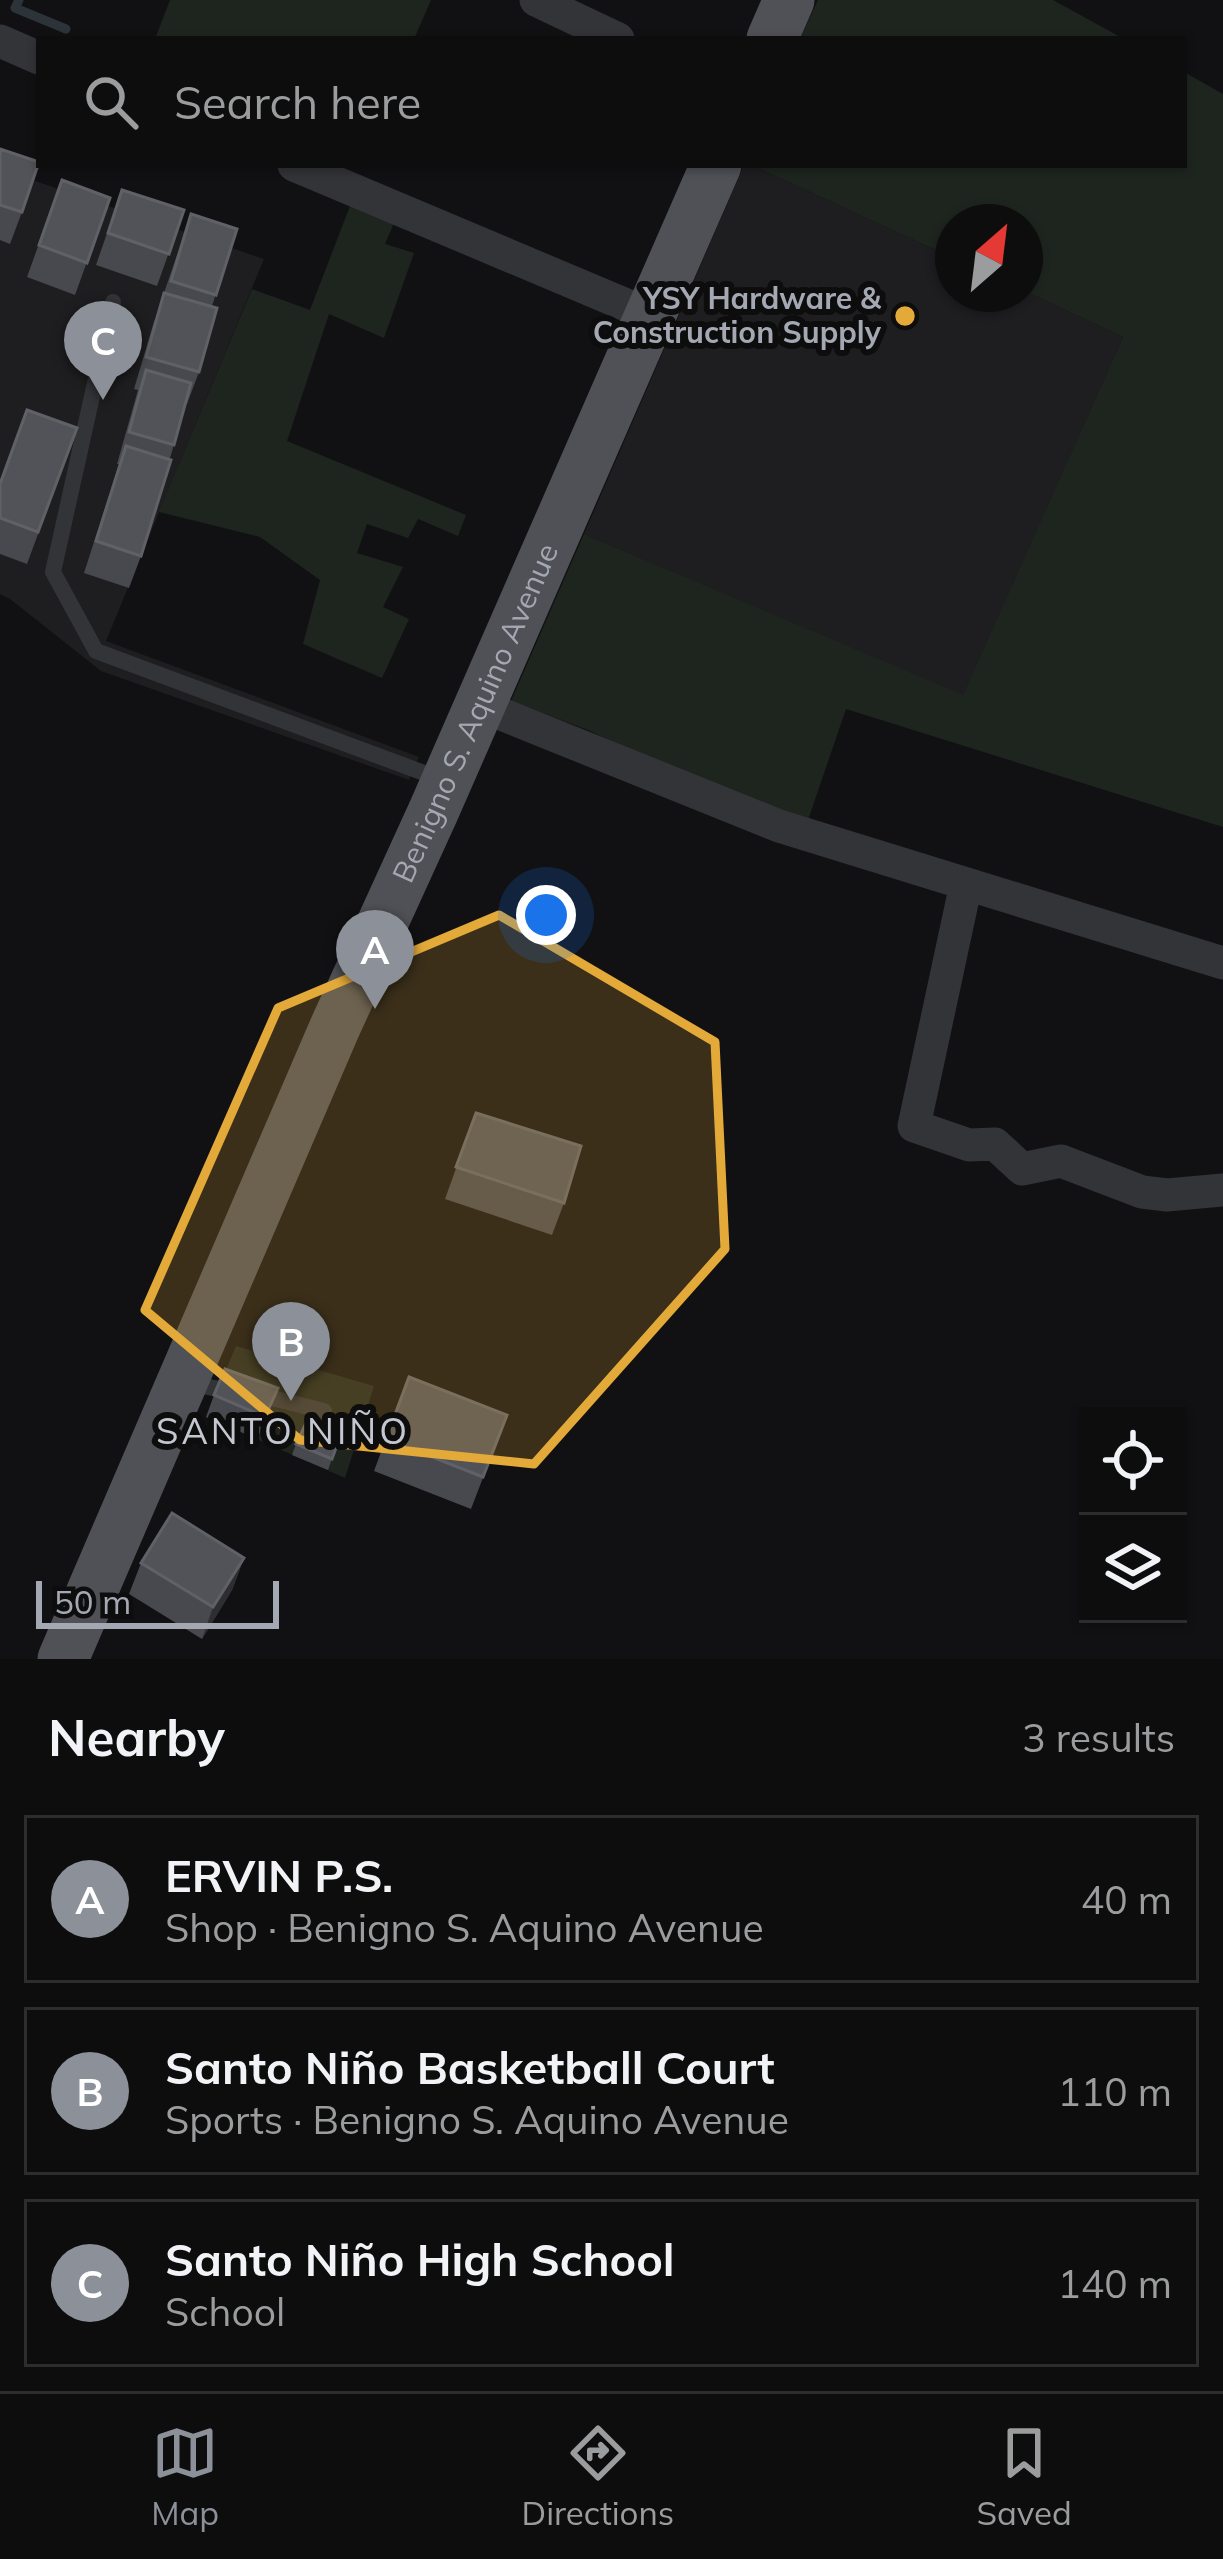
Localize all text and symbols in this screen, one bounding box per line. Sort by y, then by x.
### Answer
search box [36,36,1187,168]
icon: search [78,69,144,135]
text: Search here [174,74,421,130]
north arrow [935,204,1043,312]
place label: YSY Hardware & Construction Supply [593,279,882,351]
pin: C [64,301,142,400]
marker: YSY Hardware & Construction Supply [892,303,918,329]
street label: Benigno S. Aquino Avenue [383,537,566,888]
your location [516,885,576,945]
pin: A [336,910,414,1009]
pin: B [252,1302,330,1401]
map controls [1079,1407,1187,1623]
button: locate [1079,1407,1187,1515]
district label: SANTO NIÑO [156,1408,410,1453]
button: layers [1079,1515,1187,1623]
scale bar [36,1575,279,1628]
text: 50 m [54,1581,131,1622]
text: Nearby [48,1705,225,1769]
text: 3 results [1022,1713,1175,1762]
text: ERVIN P.S. [165,1847,393,1903]
text: A [75,1875,105,1924]
text: 40 m [1081,1875,1172,1924]
text: Shop · Benigno S. Aquino Avenue [165,1903,764,1952]
text: Santo Niño Basketball Court [165,2039,775,2095]
text: B [77,2067,103,2116]
text: 110 m [1057,2067,1172,2116]
text: Sports · Benigno S. Aquino Avenue [165,2095,789,2144]
text: Santo Niño High School [165,2231,675,2287]
text: C [77,2259,103,2308]
text: 140 m [1057,2259,1172,2308]
text: School [165,2287,285,2336]
tab: Map [151,2420,219,2533]
tab: Directions [522,2420,674,2533]
tab: Saved [977,2420,1072,2533]

